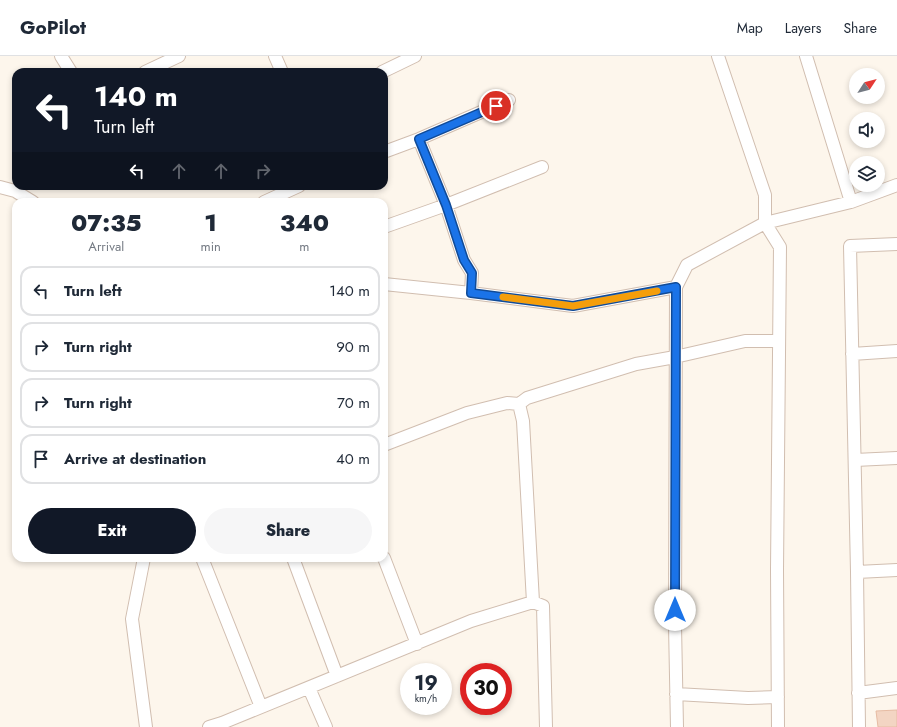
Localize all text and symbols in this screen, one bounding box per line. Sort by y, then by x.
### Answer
text: GoPilot [20,14,86,41]
text: Map [737,18,763,38]
text: Layers [785,18,821,38]
text: Share [843,18,877,38]
north arrow [849,68,885,104]
map controls [849,68,885,192]
text: 140 m [94,76,178,117]
icon: left [28,84,80,136]
pin [479,89,513,123]
icon: arrive [485,95,507,117]
button: sound [849,112,885,148]
text: Turn left [94,114,154,140]
button: layers [849,156,885,192]
icon: left [126,160,148,182]
icon: ahead [168,160,190,182]
icon: ahead [210,160,232,182]
icon: right [252,160,274,182]
text: 07:35 [71,205,142,240]
text: 1 [204,205,217,240]
text: 340 [280,205,329,240]
text: Arrival [88,237,124,256]
text: min [201,237,221,256]
text: m [299,237,310,256]
icon: left [30,280,52,302]
text: Turn left [64,280,122,302]
text: 140 m [329,280,370,302]
icon: right [30,336,52,358]
text: Turn right [64,336,132,358]
text: 90 m [336,336,370,358]
icon: right [30,392,52,414]
text: Turn right [64,392,132,414]
text: 70 m [337,392,370,414]
icon: arrive [30,448,52,470]
text: Arrive at destination [64,448,206,470]
text: 40 m [336,448,370,470]
button: Exit [28,508,196,554]
button: Share [204,508,372,554]
position arrow [654,589,696,631]
speed limit sign: 30 [460,663,512,715]
text: 19 [414,669,438,698]
text: km/h [415,691,437,706]

